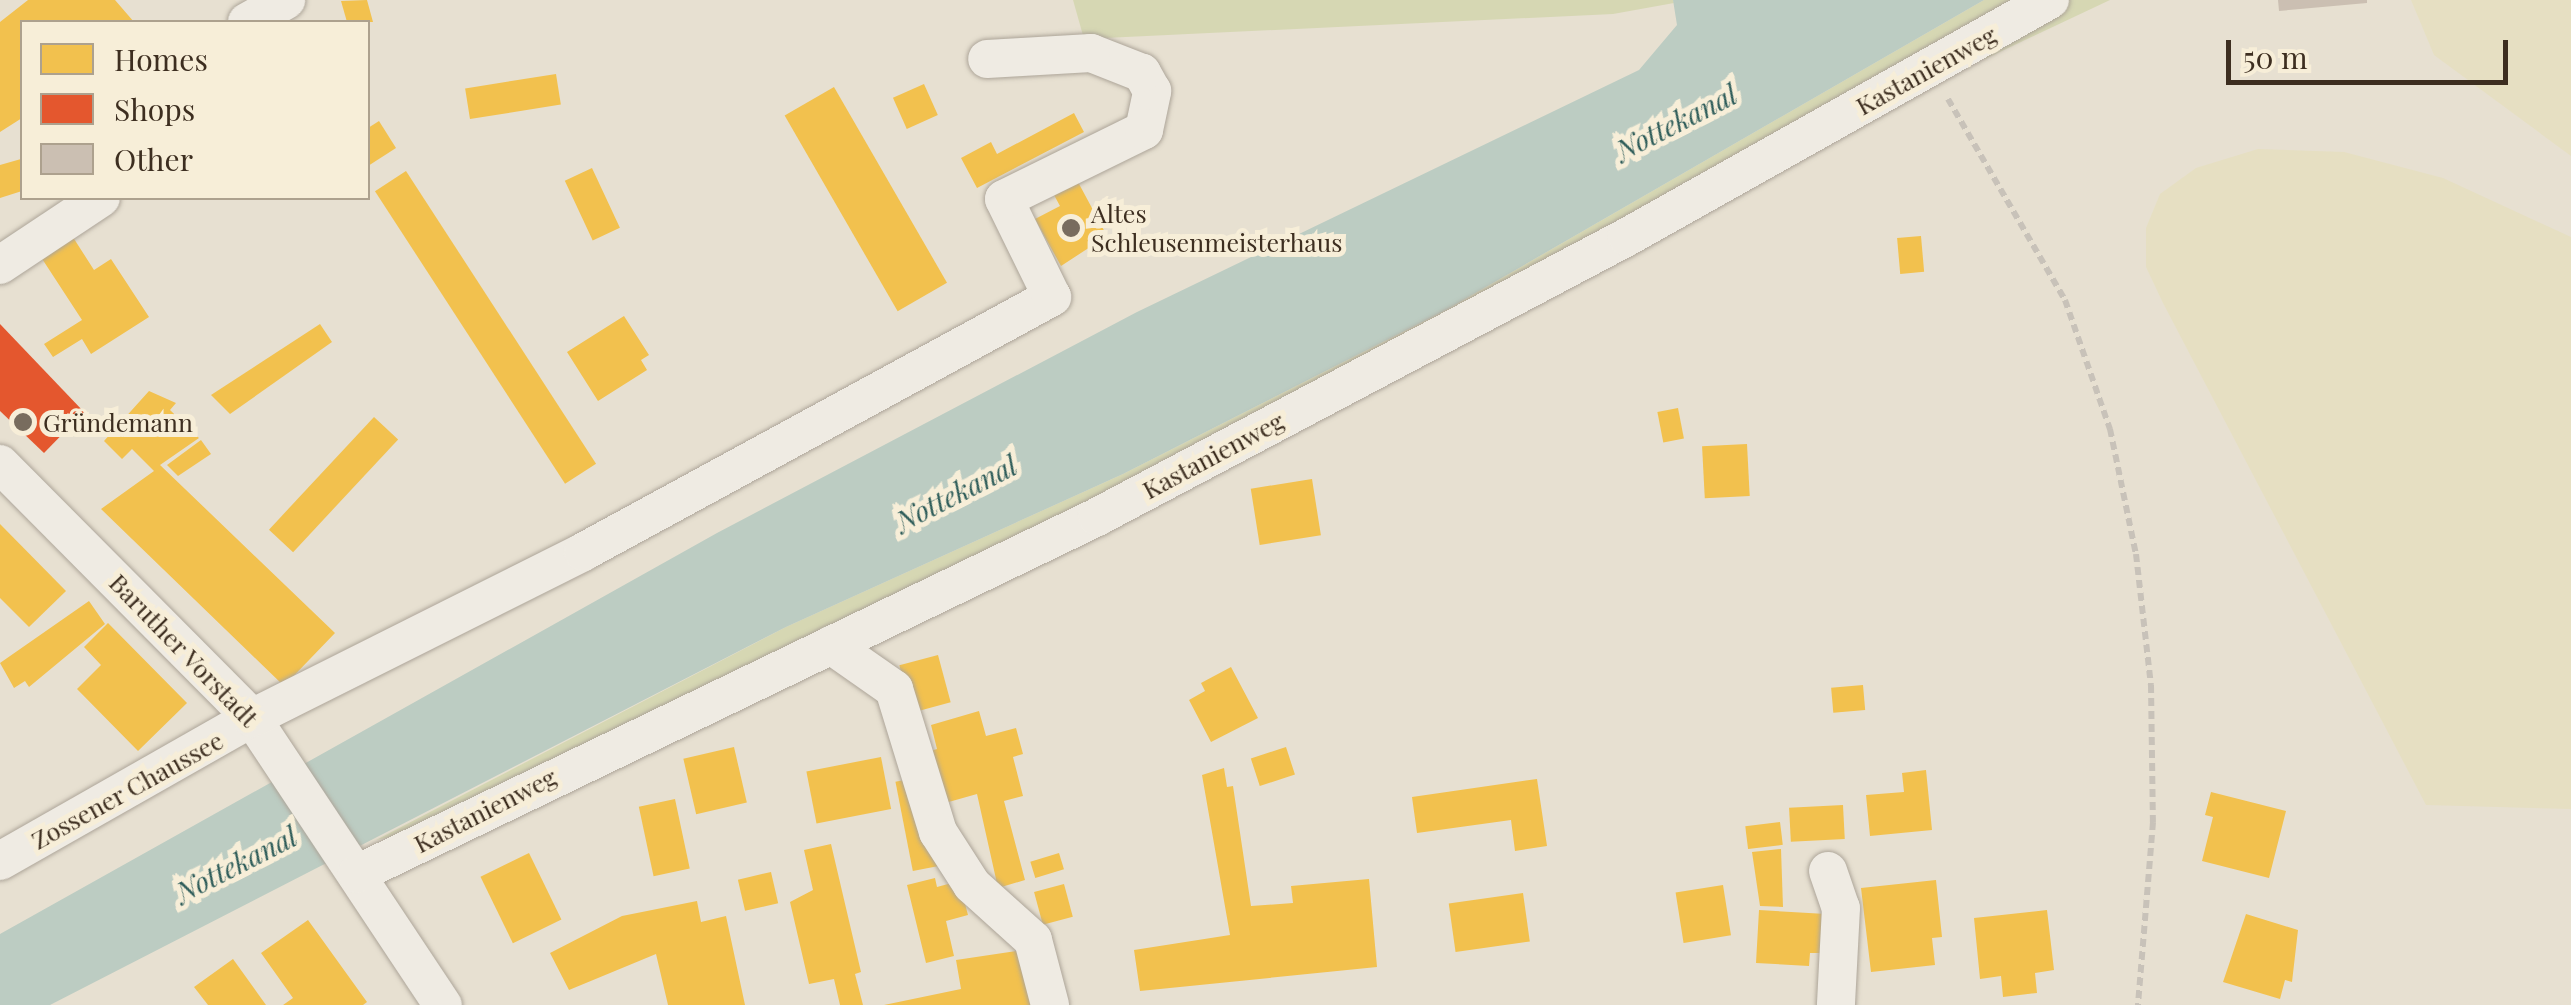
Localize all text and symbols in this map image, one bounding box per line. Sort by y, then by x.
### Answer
street label: Kastanienweg [1851,19,2001,121]
legend [20,20,370,200]
scale bar [2231,20,2514,82]
text: 50 m [2243,37,2308,77]
text: Homes [114,39,208,79]
water label: Nottekanal [1610,77,1742,167]
text: Shops [114,89,195,129]
text: Other [114,139,193,179]
place label: Altes Schleusenmeisterhaus [1091,199,1342,258]
marker: Altes Schleusenmeisterhaus [1060,217,1082,239]
street label: Kastanienweg [1137,405,1289,505]
place label: Gründemann [43,407,193,437]
marker: Gründemann [12,411,34,433]
water label: Nottekanal [890,448,1022,538]
street label: Baruther Vorstadt [103,567,265,733]
street label: Zossener Chaussee [26,725,228,855]
street label: Kastanienweg [409,761,561,859]
water label: Nottekanal [170,819,302,909]

